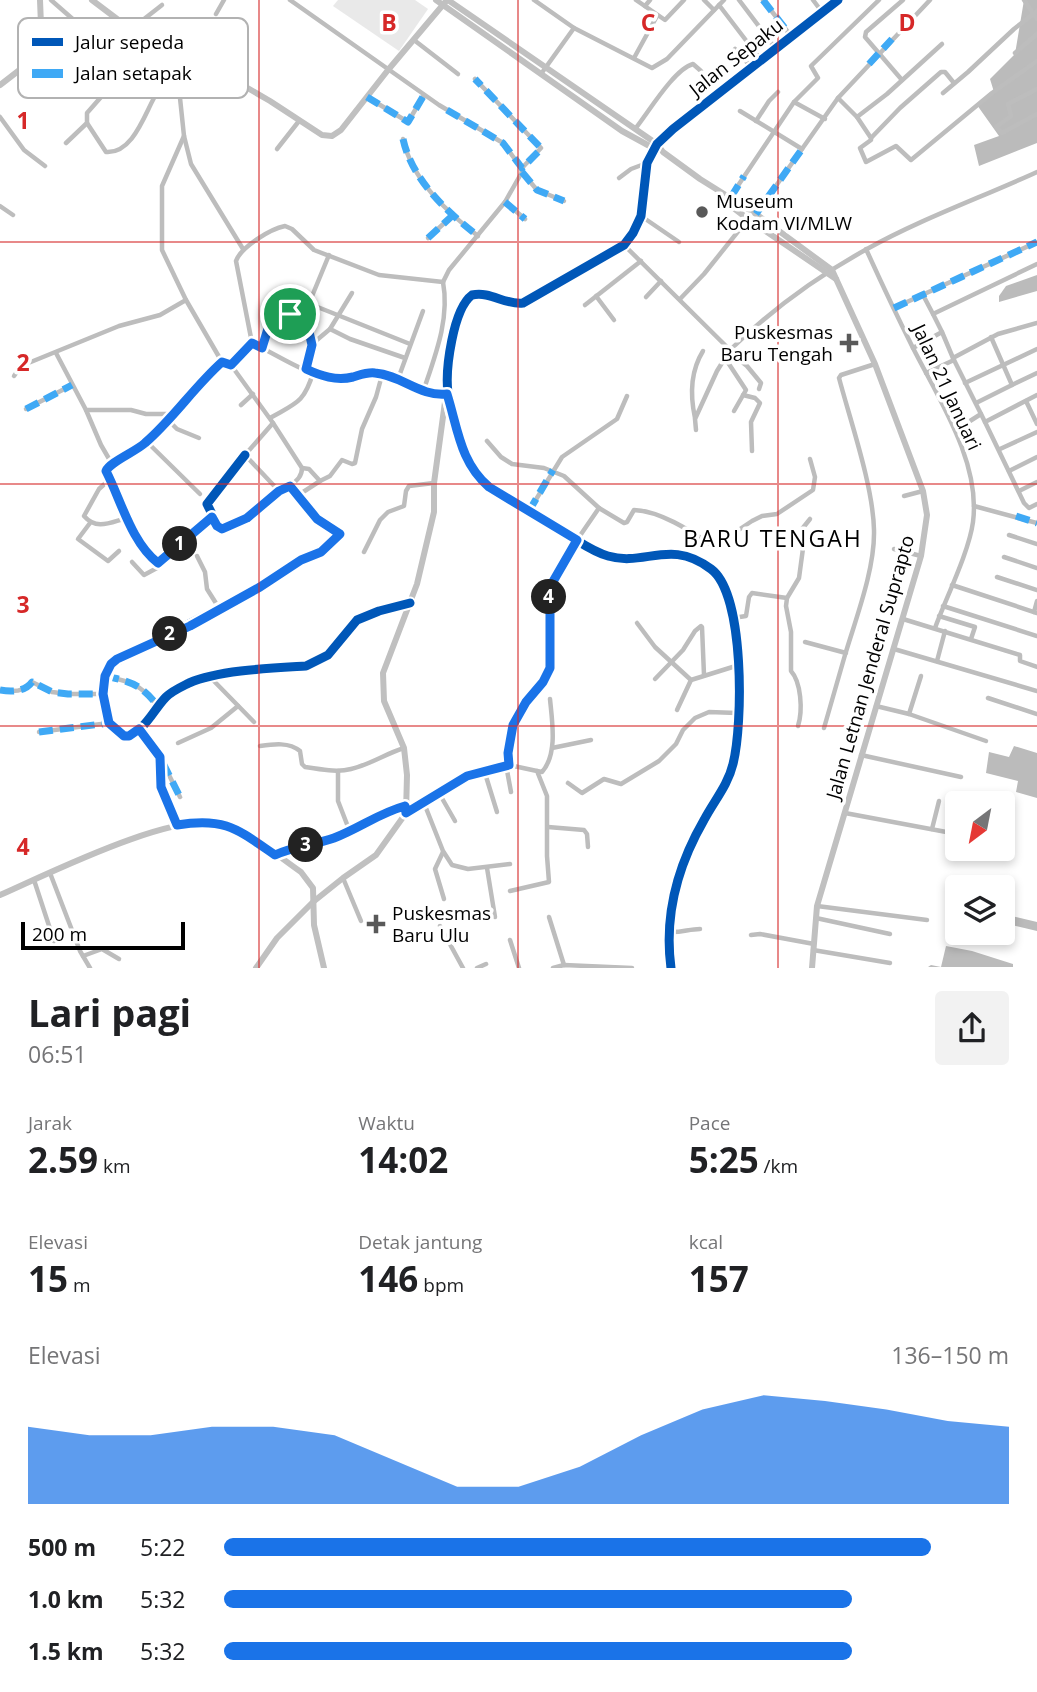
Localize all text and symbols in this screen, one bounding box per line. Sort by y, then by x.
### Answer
text: B [381,6,397,38]
text: C [641,6,655,38]
text: D [898,6,916,38]
street label: Jalan Sepaku [682,12,788,103]
legend [18,18,248,98]
text: Jalur sepeda [73,29,184,55]
text: Jalan setapak [73,60,192,86]
text: 1 [16,104,30,136]
place label: Museum Kodam VI/MLW [716,188,852,236]
marker: Museum Kodam VI/MLW [694,204,710,220]
pin [260,284,320,344]
icon: arrive [271,295,309,333]
street label: Jalan 21 Januari [906,318,988,454]
place label: Puskesmas Baru Tengah [721,319,833,367]
marker: Puskesmas Baru Tengah [839,333,859,353]
text: 2 [16,346,30,378]
district label: BARU TENGAH [683,522,863,554]
pin: 1 [162,526,198,562]
text: 1 [174,530,185,556]
street label: Jalan Letnan Jenderal Suprapto [819,532,920,804]
pin: 4 [532,580,566,614]
text: 4 [543,583,554,609]
text: 3 [16,588,30,620]
pin: 2 [152,616,188,652]
text: 2 [164,620,175,646]
north arrow [945,791,1015,861]
map controls [945,791,1015,945]
pin: 3 [288,828,324,862]
text: 4 [16,830,30,862]
text: 3 [300,831,311,857]
button: layers [945,875,1015,945]
place label: Puskesmas Baru Ulu [392,900,491,948]
marker: Puskesmas Baru Ulu [366,914,386,934]
scale bar [21,918,186,950]
text: 200 m [32,921,87,947]
text: Lari pagi [28,986,191,1038]
button: share [935,991,1009,1065]
text: 06:51 [28,1038,87,1070]
text: Jarak [28,1110,72,1136]
text: Waktu [358,1110,415,1136]
text: Pace [689,1110,730,1136]
text: 2.59 [28,1136,98,1183]
text: 14:02 [358,1136,448,1183]
text: 5:25 [689,1136,759,1183]
text: km [98,1153,131,1179]
text: /km [759,1153,798,1179]
text: Elevasi [28,1229,88,1255]
text: Detak jantung [358,1229,482,1255]
text: kcal [689,1229,723,1255]
text: 15 [28,1255,68,1302]
text: 146 [358,1255,418,1302]
text: 157 [689,1255,749,1302]
text: m [68,1272,91,1298]
text: bpm [418,1272,464,1298]
text: Elevasi [28,1339,101,1371]
text: 136–150 m [891,1339,1009,1371]
text: 500 m [28,1531,96,1563]
text: 5:22 [140,1531,186,1563]
text: 1.0 km [28,1583,104,1615]
text: 5:32 [140,1583,186,1615]
text: 1.5 km [28,1635,104,1667]
text: 5:32 [140,1635,186,1667]

